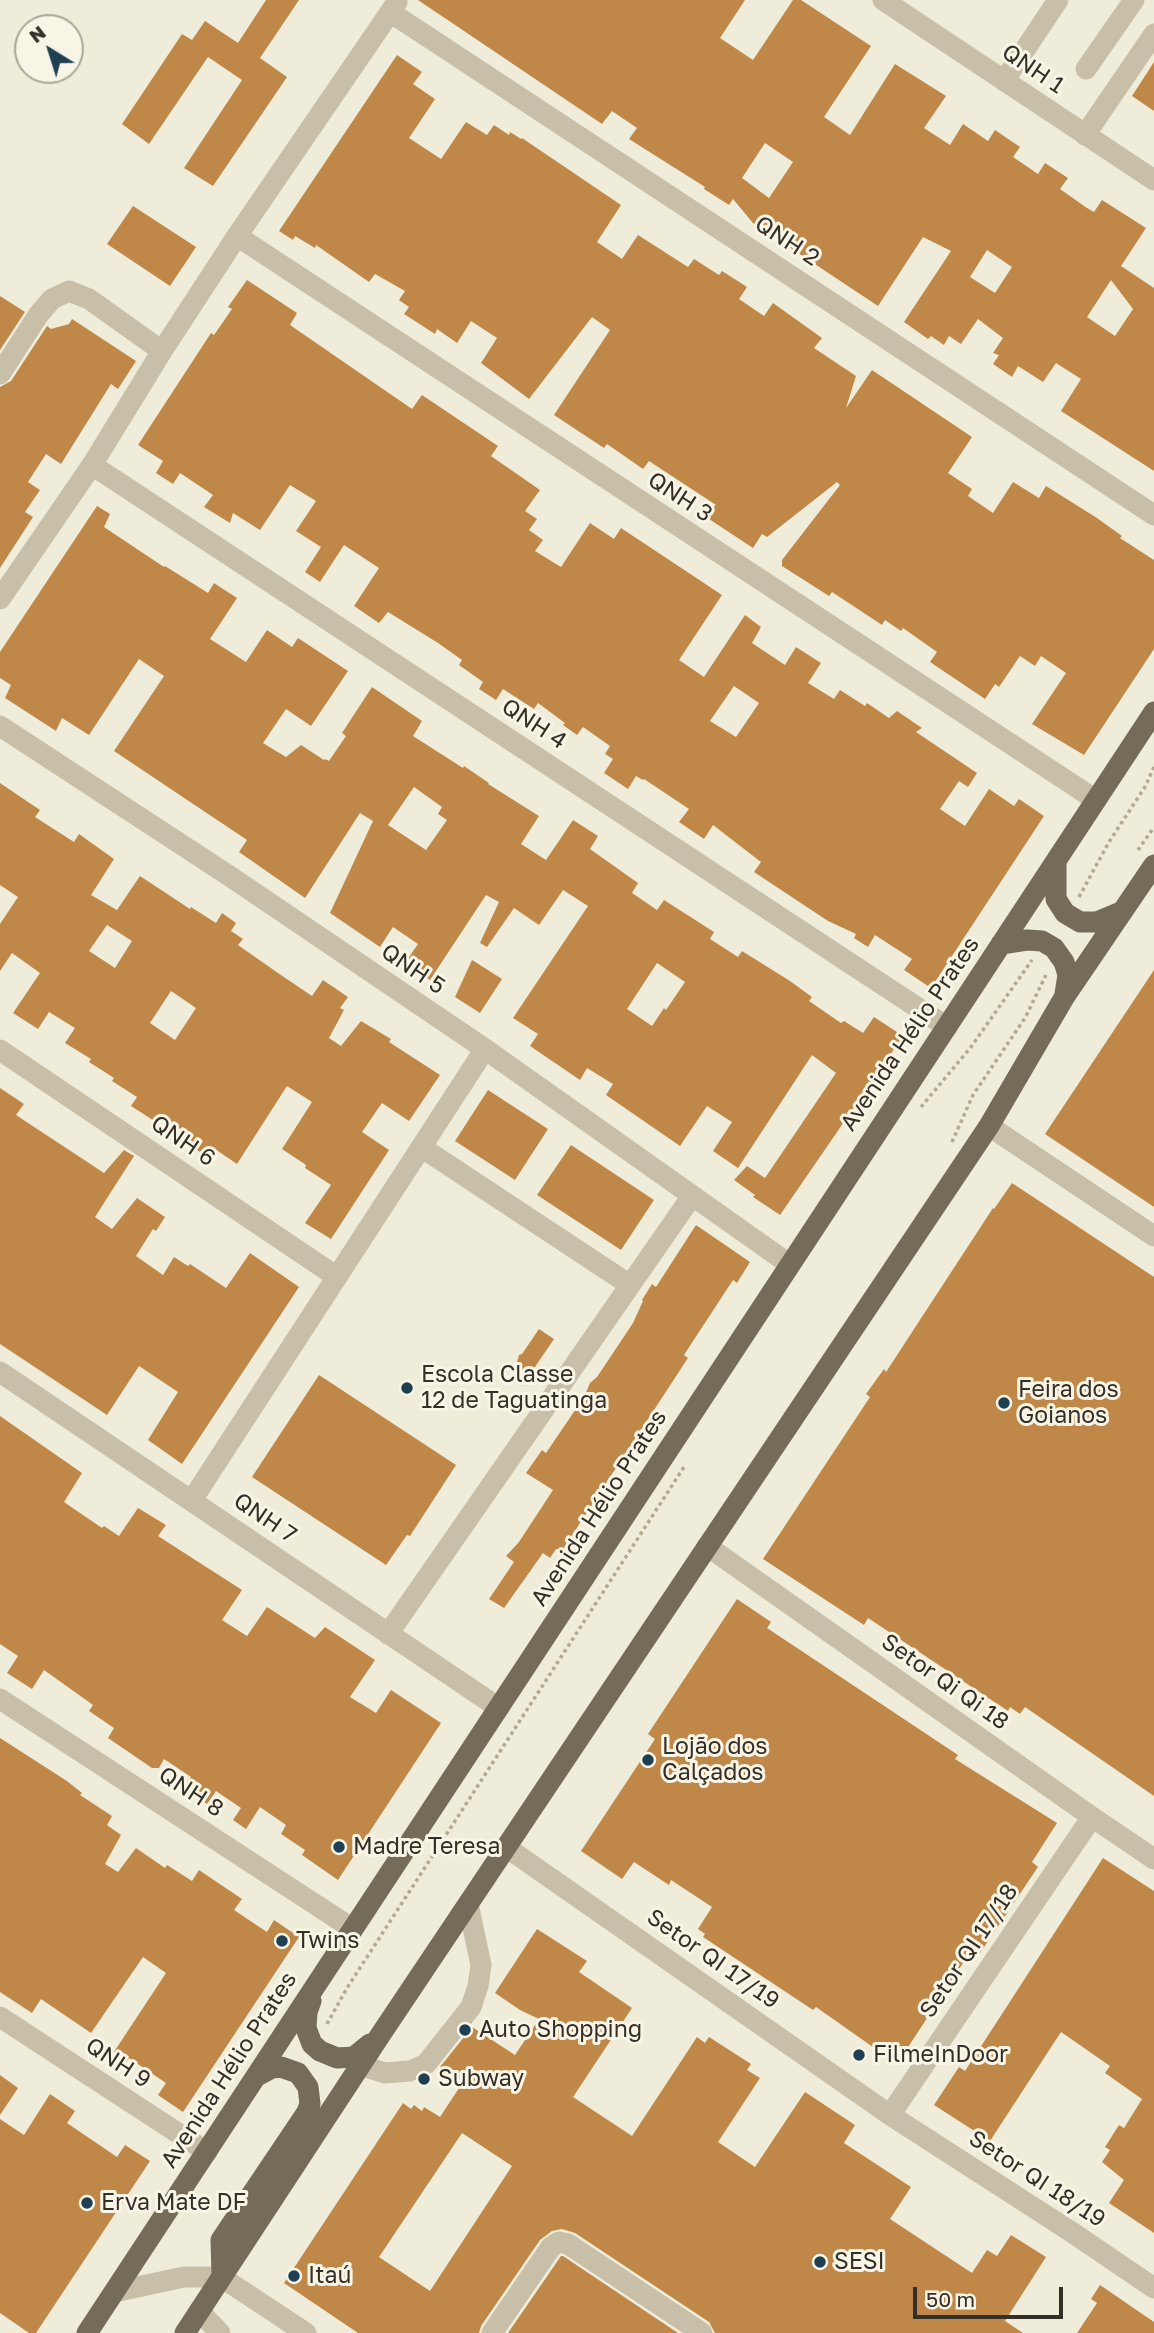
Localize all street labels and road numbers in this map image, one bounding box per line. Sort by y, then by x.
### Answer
street label: QNH 1 [997,38,1069,100]
street label: QNH 2 [750,210,824,272]
street label: QNH 3 [643,466,717,528]
street label: QNH 4 [496,693,572,755]
street label: Avenida Hélio Prates [835,932,985,1136]
street label: QNH 5 [376,938,450,1000]
street label: QNH 6 [146,1110,220,1172]
street label: Avenida Hélio Prates [525,1405,673,1611]
street label: QNH 7 [228,1487,302,1549]
street label: Setor Qi Qi 18 [876,1628,1014,1736]
street label: QNH 8 [153,1761,229,1823]
street label: Setor QI 17/18 [914,1879,1024,2023]
street label: Setor QI 17/19 [642,1903,784,2015]
street label: Avenida Hélio Prates [155,1967,303,2173]
street label: QNH 9 [80,2032,156,2094]
street label: Setor QI 18/19 [964,2125,1110,2233]

